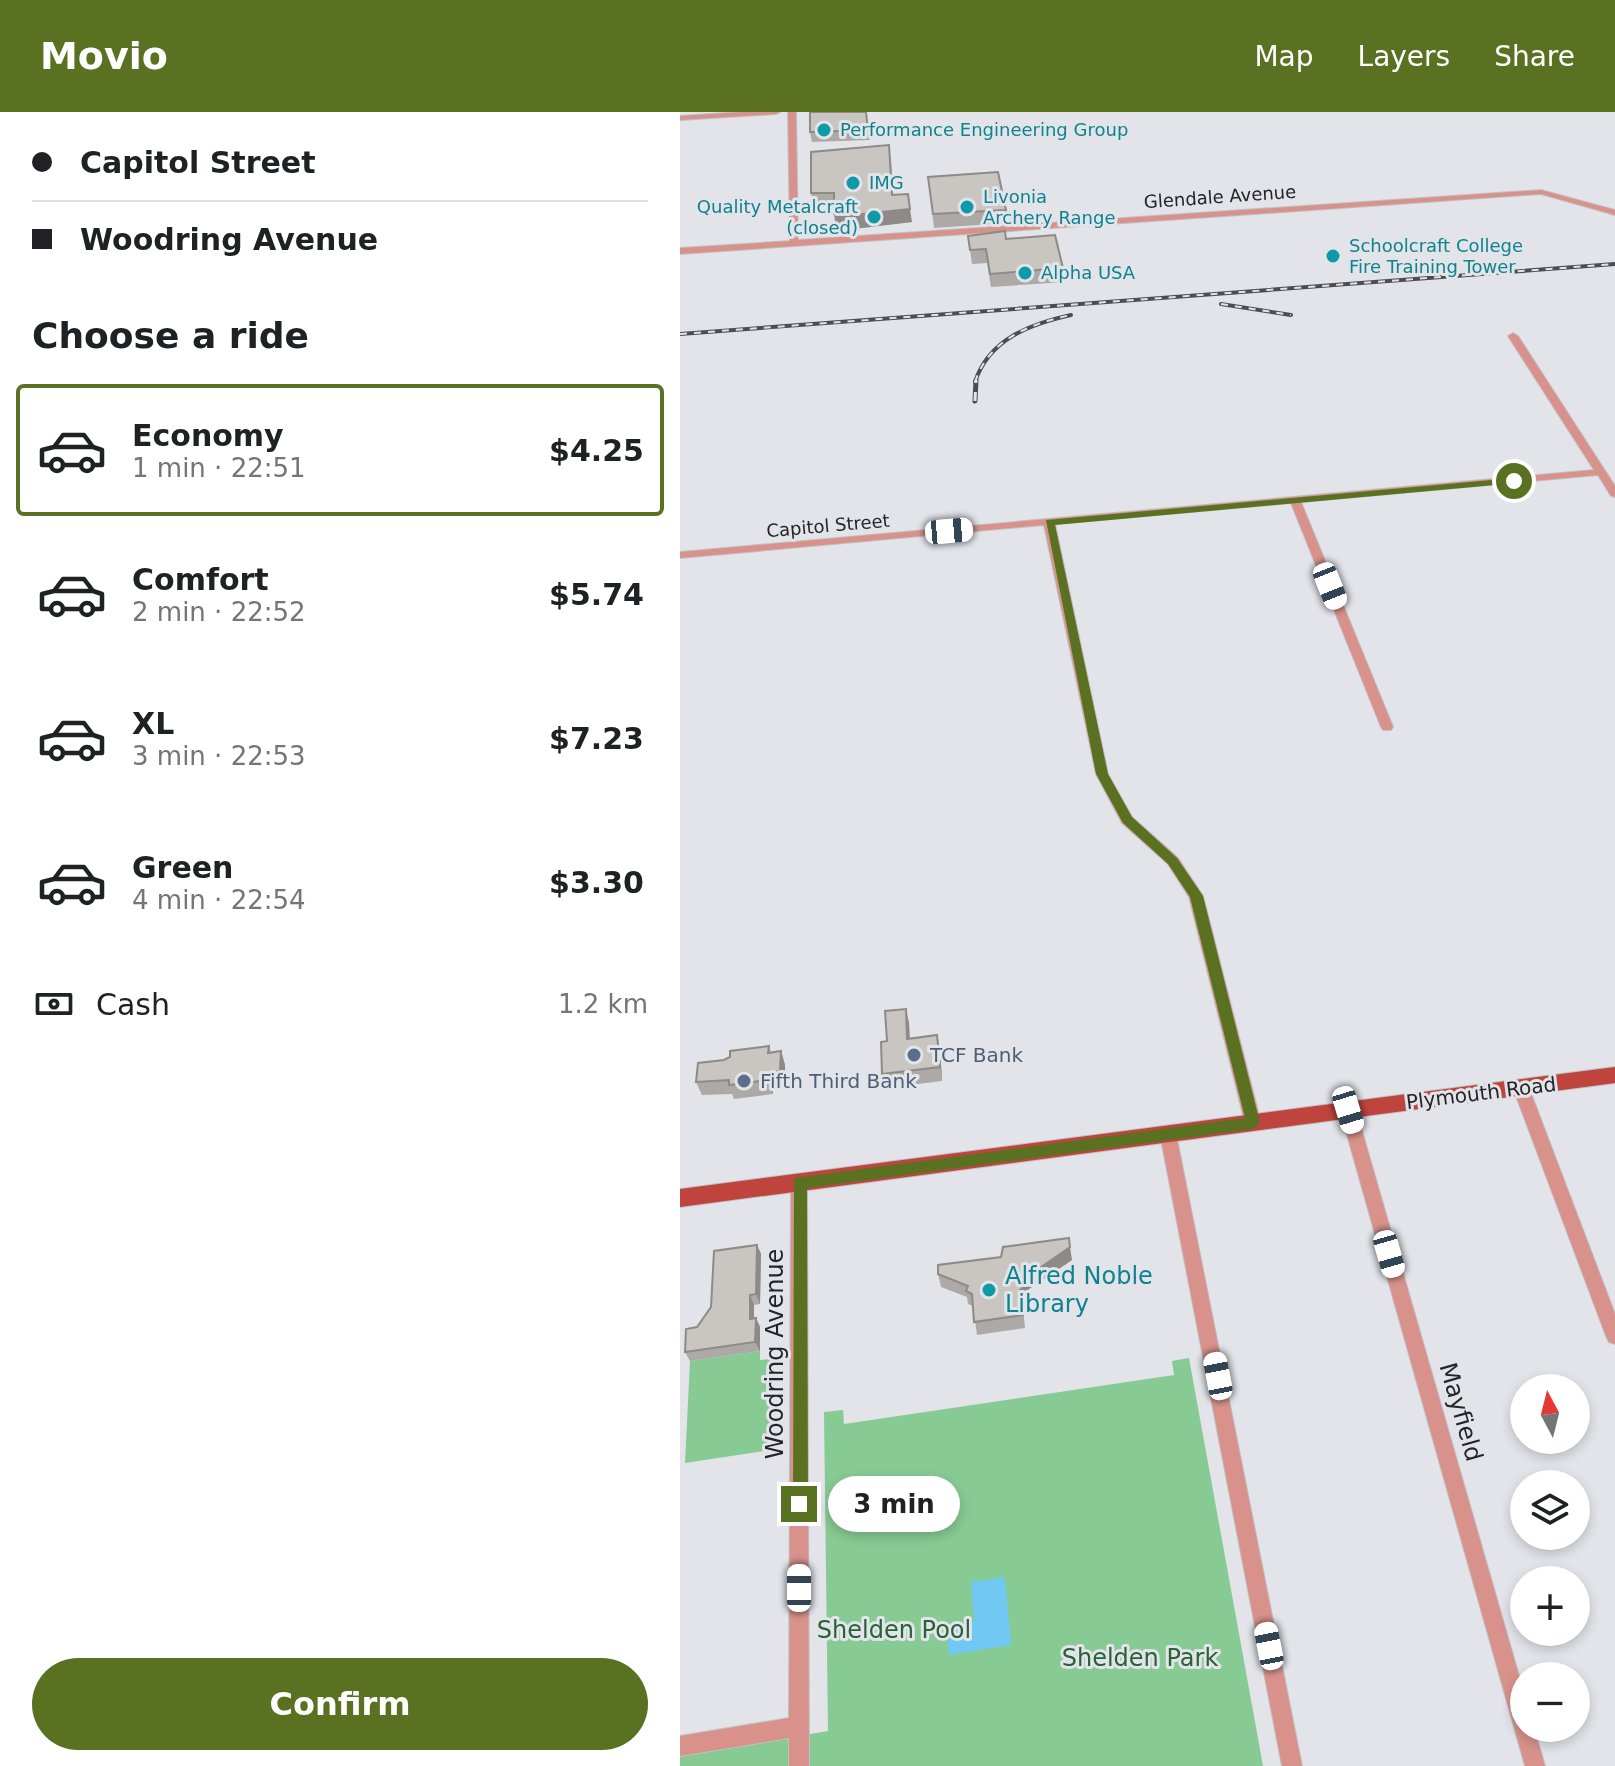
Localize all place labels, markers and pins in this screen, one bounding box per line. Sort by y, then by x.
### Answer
place label: Performance Engineering Group [840,119,1128,140]
marker: Performance Engineering Group [815,121,833,139]
place label: IMG [869,172,904,193]
marker: IMG [844,174,862,192]
place label: Livonia Archery Range [983,186,1116,228]
place label: Quality Metalcraft (closed) [697,196,858,238]
marker: Livonia Archery Range [958,198,976,216]
marker: Quality Metalcraft (closed) [865,208,883,226]
place label: Schoolcraft College Fire Training Tower [1349,235,1523,277]
marker: Schoolcraft College Fire Training Tower [1324,247,1342,265]
place label: Alpha USA [1041,262,1136,283]
marker: Alpha USA [1016,264,1034,282]
place label: TCF Bank [929,1043,1024,1067]
marker: TCF Bank [905,1046,923,1064]
place label: Fifth Third Bank [760,1069,917,1093]
marker: Fifth Third Bank [735,1072,753,1090]
place label: Alfred Noble Library [1005,1262,1153,1318]
marker: Alfred Noble Library [980,1281,998,1299]

